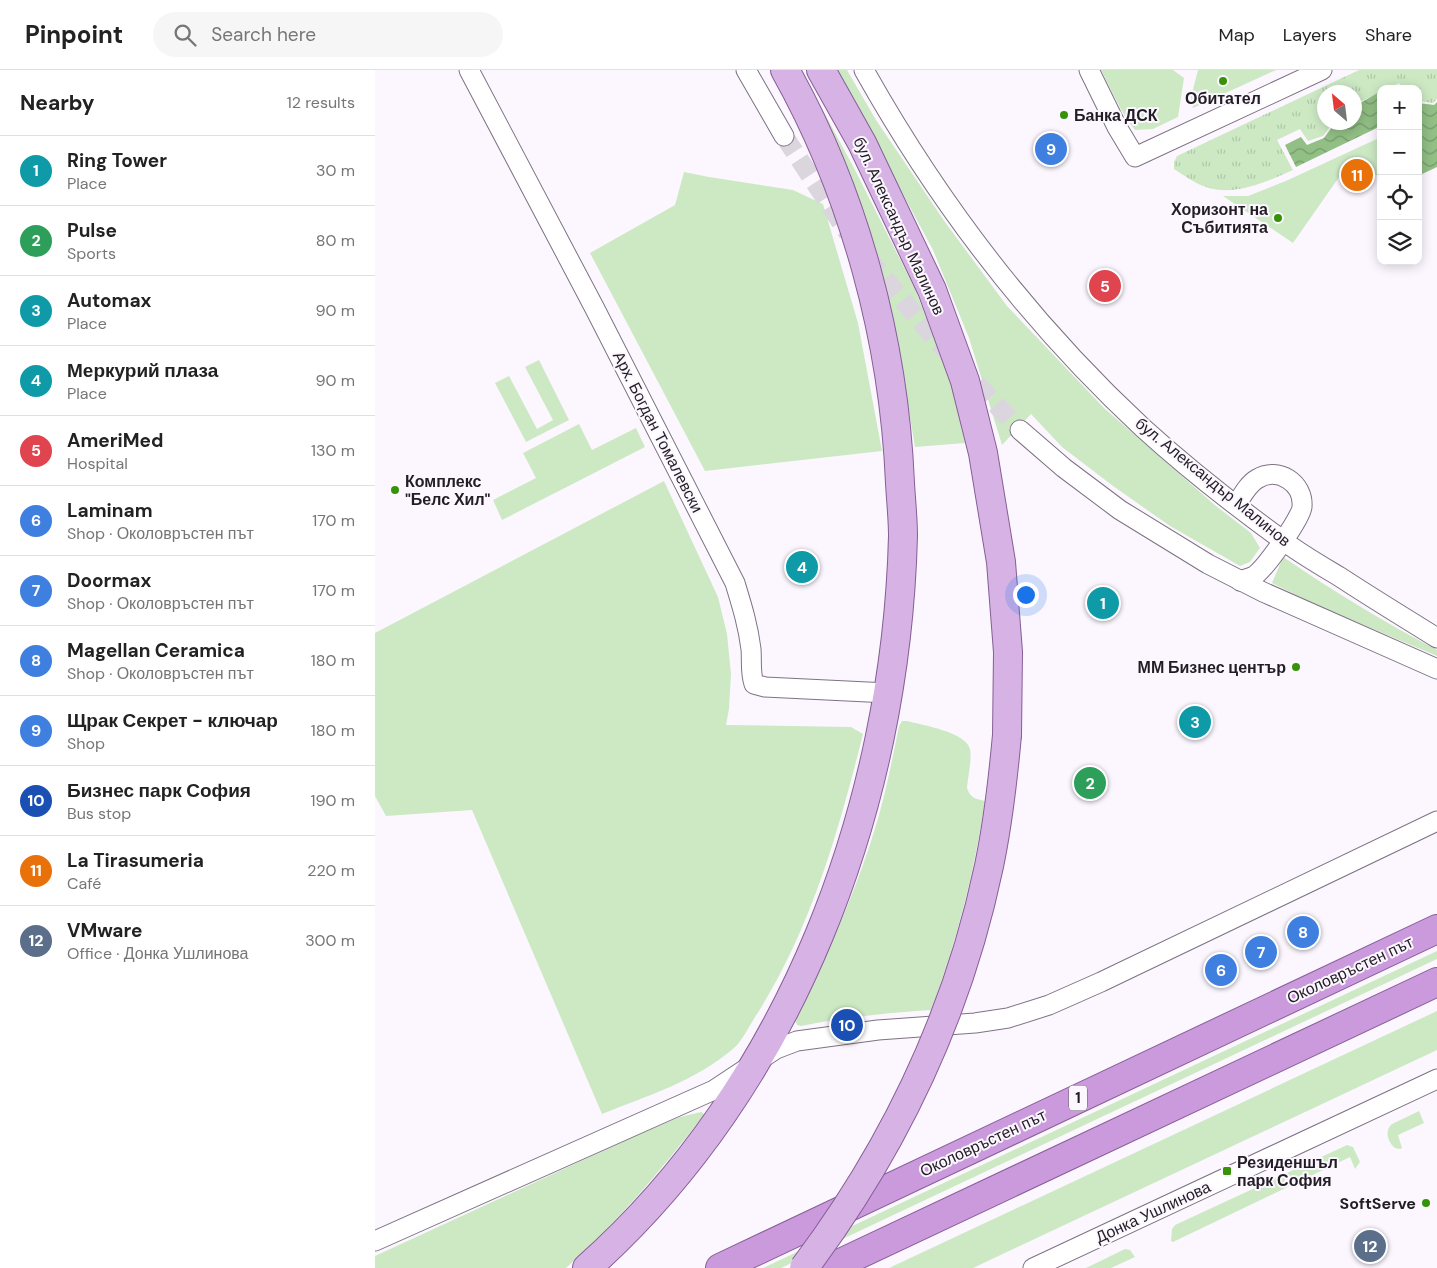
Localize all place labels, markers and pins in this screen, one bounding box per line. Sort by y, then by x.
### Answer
marker: Обитател [1217,75,1229,87]
place label: Обитател [1185,88,1261,109]
place label: Банка ДСК [1074,105,1158,126]
marker: Банка ДСК [1058,109,1070,121]
pin: 9 [1035,130,1067,168]
pin: 11 [1341,156,1373,194]
place label: Хоризонт на Събитията [1171,199,1268,238]
marker: Хоризонт на Събитията [1272,212,1284,224]
pin: 5 [1089,267,1121,305]
place label: Комплекс "Белс Хил" [405,471,491,510]
marker: Комплекс "Белс Хил" [389,484,401,496]
pin: 4 [786,548,818,586]
pin: 1 [1087,584,1119,622]
place label: ММ Бизнес център [1138,657,1286,678]
marker: ММ Бизнес център [1290,661,1302,673]
pin: 3 [1179,703,1211,741]
pin: 2 [1074,764,1106,802]
pin: 8 [1287,913,1319,951]
pin: 7 [1245,933,1277,971]
pin: 6 [1205,951,1237,989]
pin: 10 [831,1006,863,1044]
place label: Резиденшъл парк София [1237,1152,1338,1191]
marker: Резиденшъл парк София [1221,1165,1233,1177]
place label: SoftServe [1340,1193,1416,1214]
marker: SoftServe [1420,1197,1432,1209]
pin: 12 [1354,1227,1386,1265]

